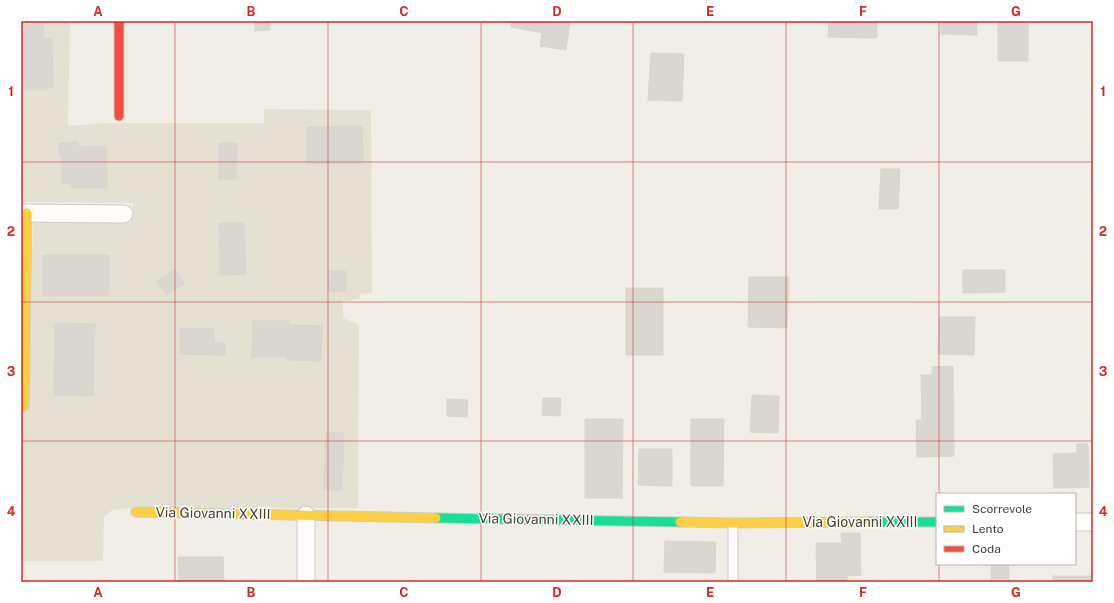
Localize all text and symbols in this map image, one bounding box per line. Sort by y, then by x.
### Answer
text: A [93,4,103,19]
text: B [247,4,256,19]
text: C [399,4,409,19]
text: D [552,4,562,19]
text: E [706,4,714,19]
text: F [859,4,867,19]
text: G [1011,4,1021,19]
text: 1 [8,84,14,99]
text: 1 [1100,84,1106,99]
text: 2 [7,224,15,239]
text: 2 [1099,224,1107,239]
text: 3 [7,364,16,379]
text: 3 [1099,364,1108,379]
legend [936,493,1076,565]
text: Scorrevole [972,502,1032,516]
text: 4 [7,504,16,519]
street label: Via Giovanni XXIII [155,504,271,522]
text: 4 [1099,504,1108,519]
street label: Via Giovanni XXIII [478,510,594,528]
street label: Via Giovanni XXIII [802,514,918,530]
text: Lento [972,522,1004,536]
text: Coda [972,542,1001,556]
text: A [93,585,103,600]
text: B [247,585,256,600]
text: C [399,585,409,600]
text: D [552,585,562,600]
text: E [706,585,714,600]
text: F [859,585,867,600]
text: G [1011,585,1021,600]

